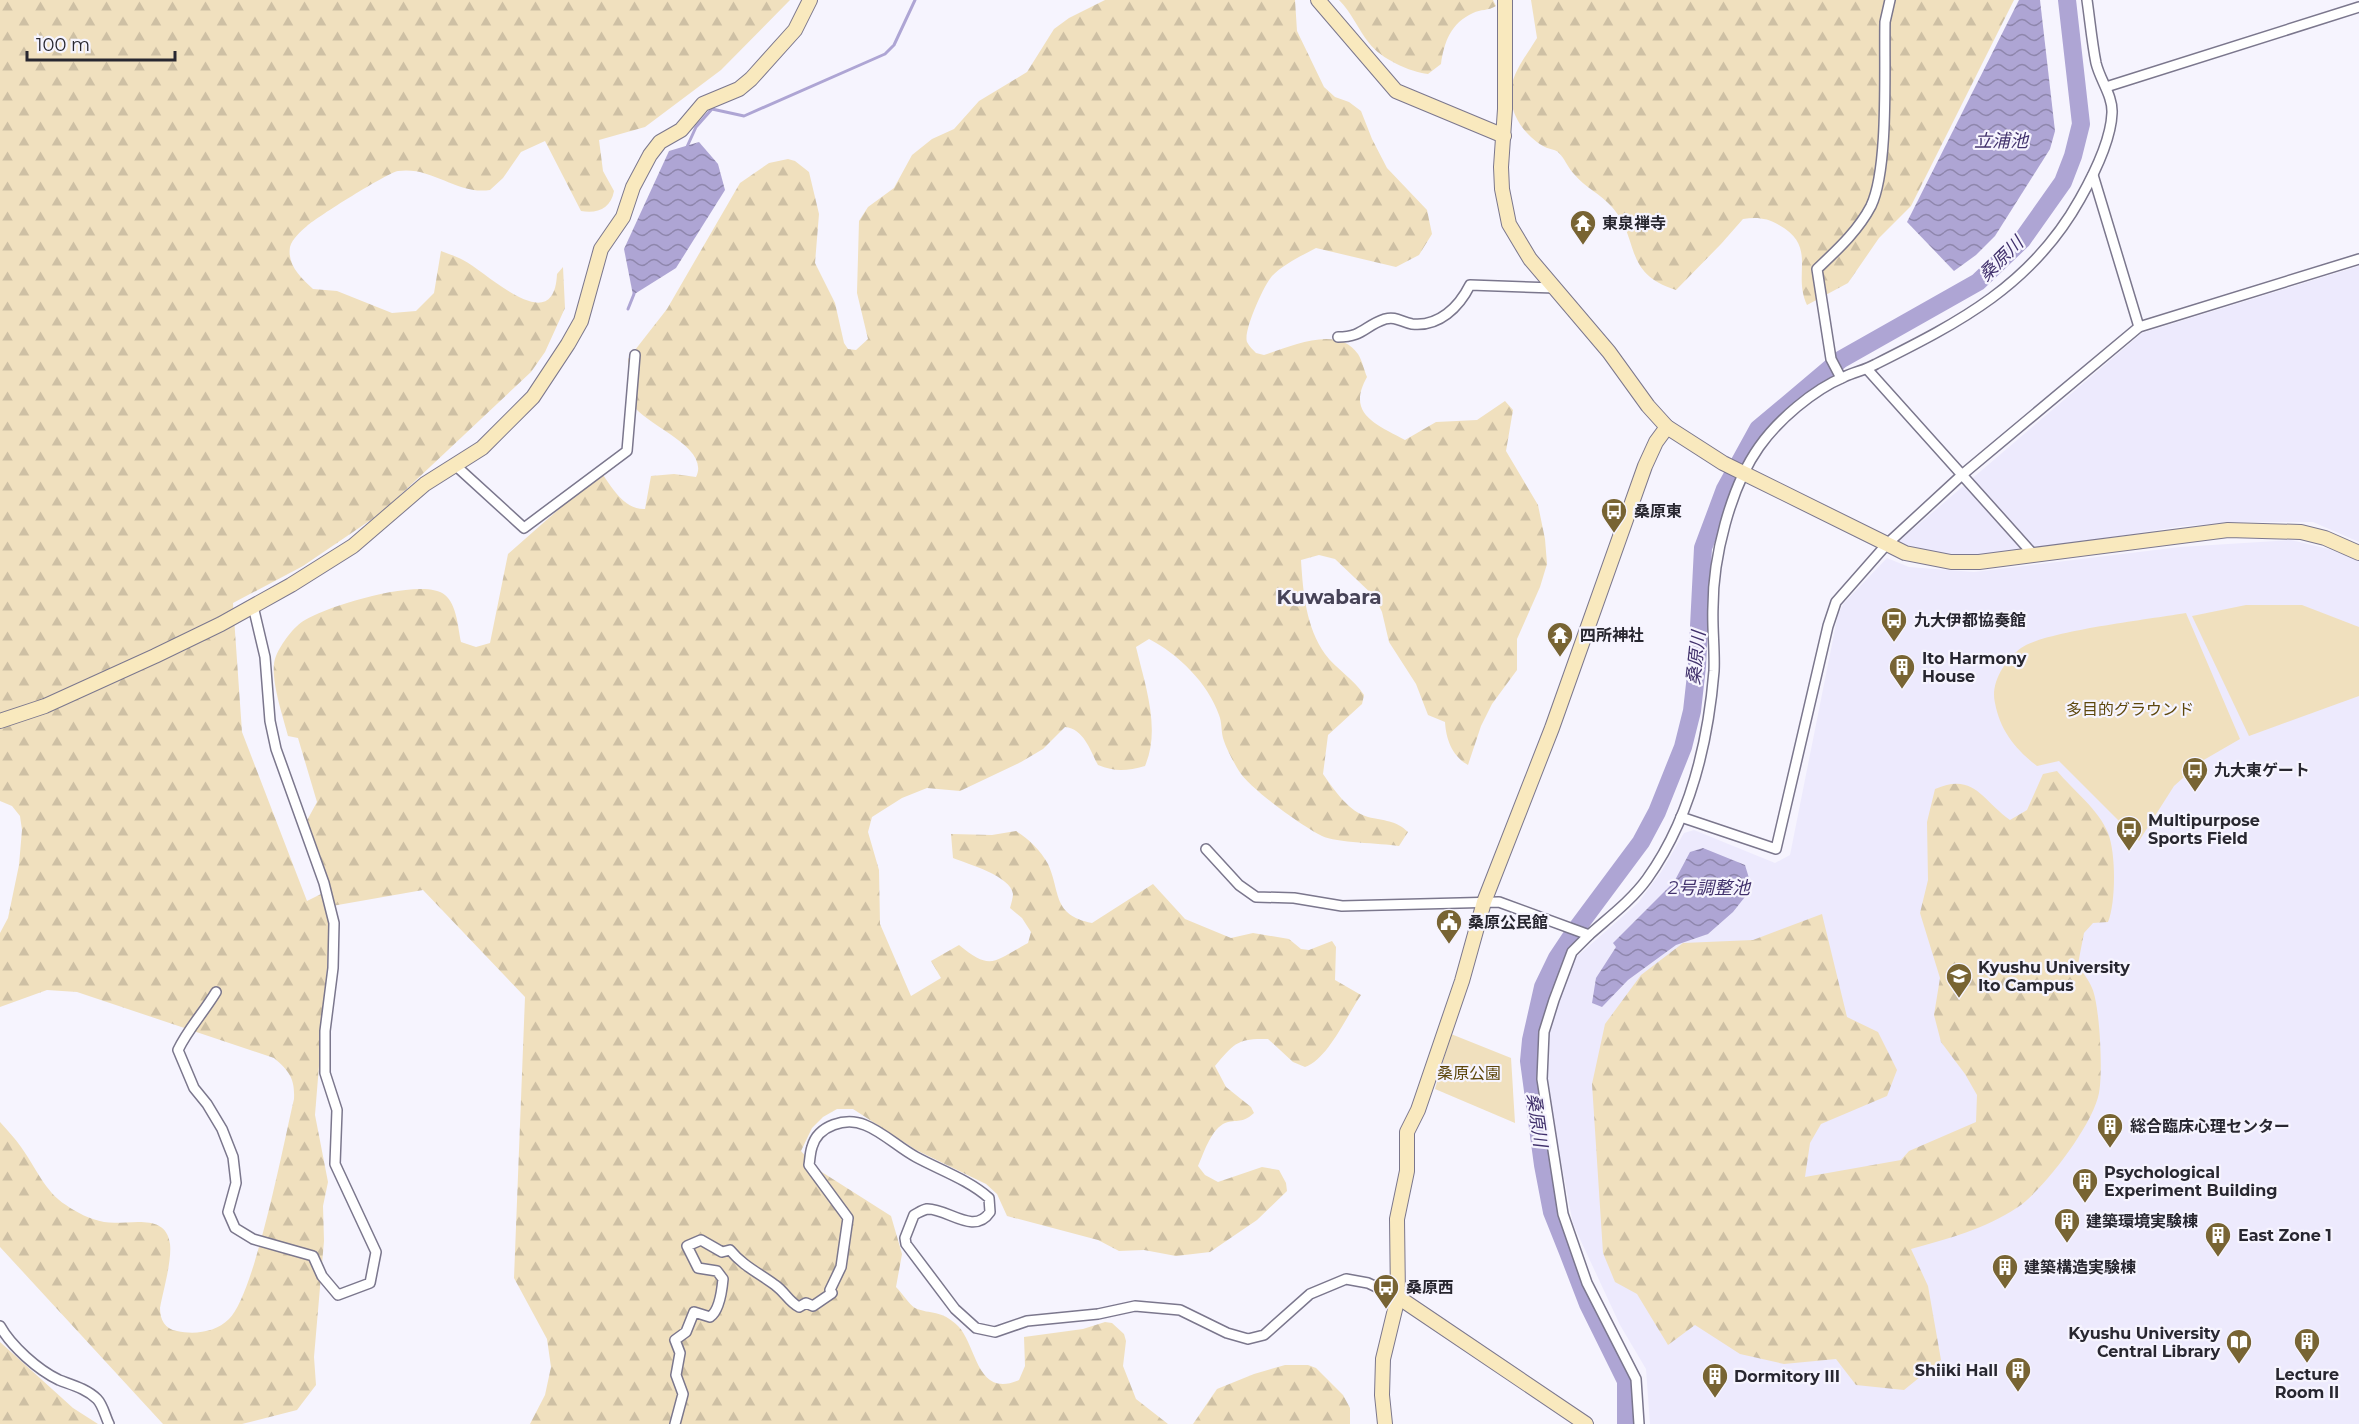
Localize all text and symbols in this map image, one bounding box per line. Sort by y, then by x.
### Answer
scale bar [27,24,176,62]
text: 100 m [36,34,90,56]
water label: 立浦池 [1974,130,2030,152]
temple icon: 東泉禅寺 [1568,208,1598,246]
place label: 東泉禅寺 [1602,214,1666,233]
water label: 桑原川 [1974,231,2029,286]
bus stop icon: 桑原東 [1599,496,1629,534]
place label: 桑原東 [1634,502,1682,521]
district label: Kuwabara [1277,585,1381,609]
bus stop icon: 九大伊都協奏館 [1879,605,1909,643]
place label: 九大伊都協奏館 [1914,611,2026,630]
temple icon: 四所神社 [1545,620,1575,658]
place label: 四所神社 [1580,626,1644,645]
water label: 桑原川 [1682,628,1710,686]
place label: Ito Harmony House [1922,649,2027,686]
building icon: Ito Harmony House [1887,652,1917,690]
park label: 多目的グラウンド [2066,700,2194,719]
bus stop icon: 九大東ゲート [2180,755,2210,793]
place label: 九大東ゲート [2214,761,2310,780]
place label: Multipurpose Sports Field [2148,811,2260,848]
bus stop icon: Multipurpose Sports Field [2114,814,2144,852]
water label: 2号調整池 [1667,877,1752,899]
public building icon: 桑原公民館 [1434,907,1464,945]
place label: 桑原公民館 [1468,913,1548,932]
place label: Kyushu University Ito Campus [1978,958,2130,995]
school or university icon: Kyushu University Ito Campus [1944,961,1974,999]
park label: 桑原公園 [1437,1064,1501,1083]
water label: 桑原川 [1522,1092,1552,1150]
building icon: 総合臨床心理センター [2095,1111,2125,1149]
place label: 総合臨床心理センター [2130,1117,2290,1136]
place label: Psychological Experiment Building [2104,1163,2278,1200]
building icon: Psychological Experiment Building [2070,1166,2100,1204]
building icon: 建築環境実験棟 [2052,1206,2082,1244]
place label: 建築環境実験棟 [2086,1212,2198,1231]
building icon: East Zone 1 [2203,1220,2233,1258]
place label: East Zone 1 [2238,1226,2332,1245]
building icon: 建築構造実験棟 [1990,1252,2020,1290]
place label: 建築構造実験棟 [2024,1258,2136,1277]
bus stop icon: 桑原西 [1371,1272,1401,1310]
place label: 桑原西 [1406,1278,1454,1297]
place label: Kyushu University Central Library [2068,1324,2220,1361]
building icon: Lecture Room II [2292,1326,2322,1364]
library icon: Kyushu University Central Library [2224,1327,2254,1365]
building icon: Shiiki Hall [2003,1355,2033,1393]
building icon: Dormitory III [1700,1361,1730,1399]
place label: Shiiki Hall [1915,1361,1998,1380]
place label: Lecture Room II [2275,1365,2339,1402]
place label: Dormitory III [1734,1367,1840,1386]

